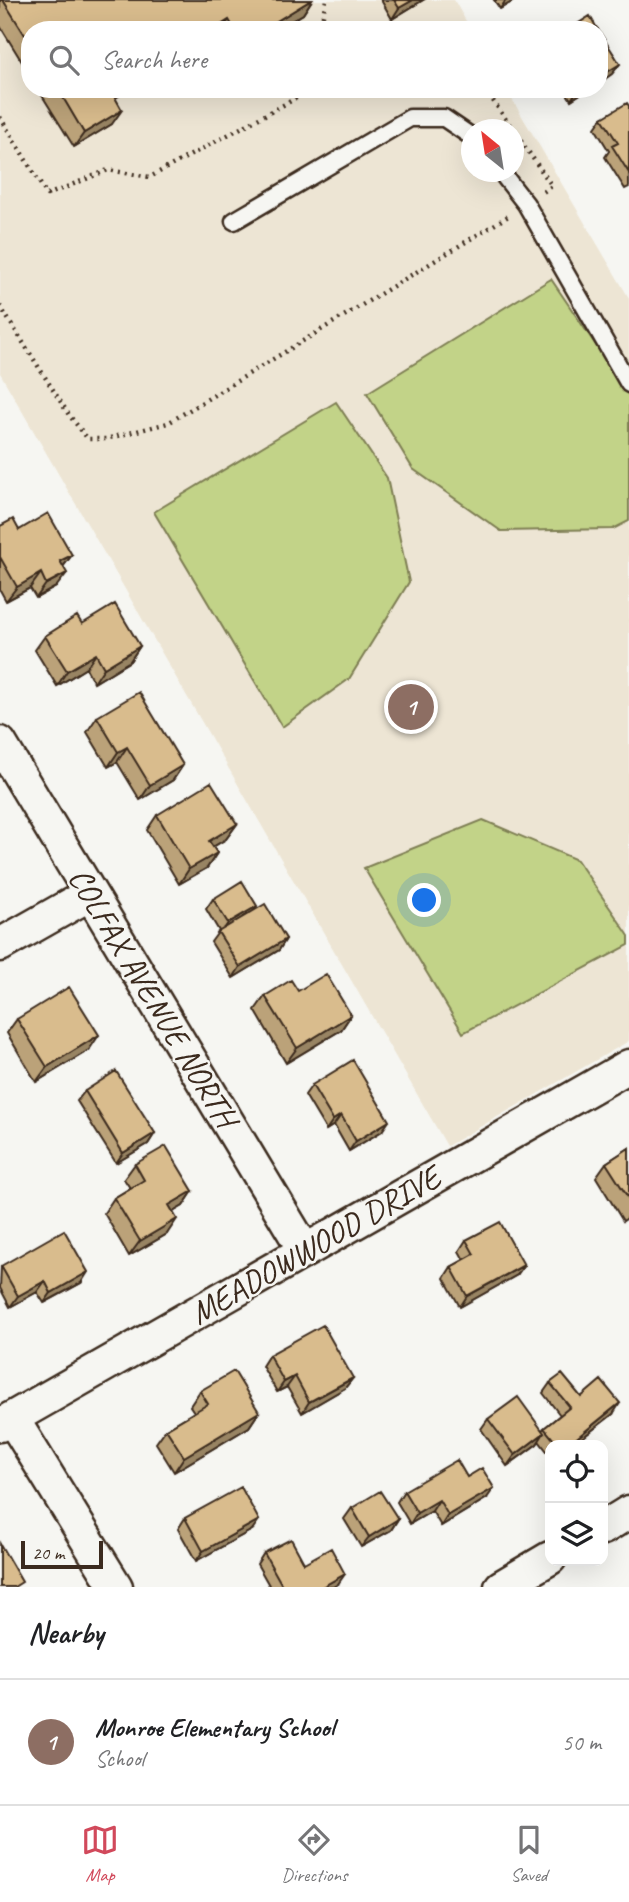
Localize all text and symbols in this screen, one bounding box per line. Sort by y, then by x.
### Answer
search box [21,21,608,98]
icon: search [45,41,83,79]
text: Search here [101,43,207,76]
north arrow [461,119,524,182]
pin: 1 [388,681,434,733]
street label: COLFAX AVENUE NORTH [59,860,250,1139]
your location [407,883,441,917]
street label: MEADOWWOOD DRIVE [182,1154,452,1334]
map controls [545,1440,608,1566]
button: locate [545,1440,608,1503]
button: layers [545,1503,608,1566]
scale bar [21,1538,103,1570]
text: 20 m [32,1541,64,1565]
text: Nearby [28,1614,104,1652]
text: Monroe Elementary School [95,1711,334,1744]
text: 1 [46,1728,56,1757]
text: 50 m [562,1728,601,1757]
text: School [95,1744,144,1773]
tab: Map [81,1821,119,1887]
tab: Directions [281,1821,348,1887]
tab: Saved [510,1821,548,1887]

